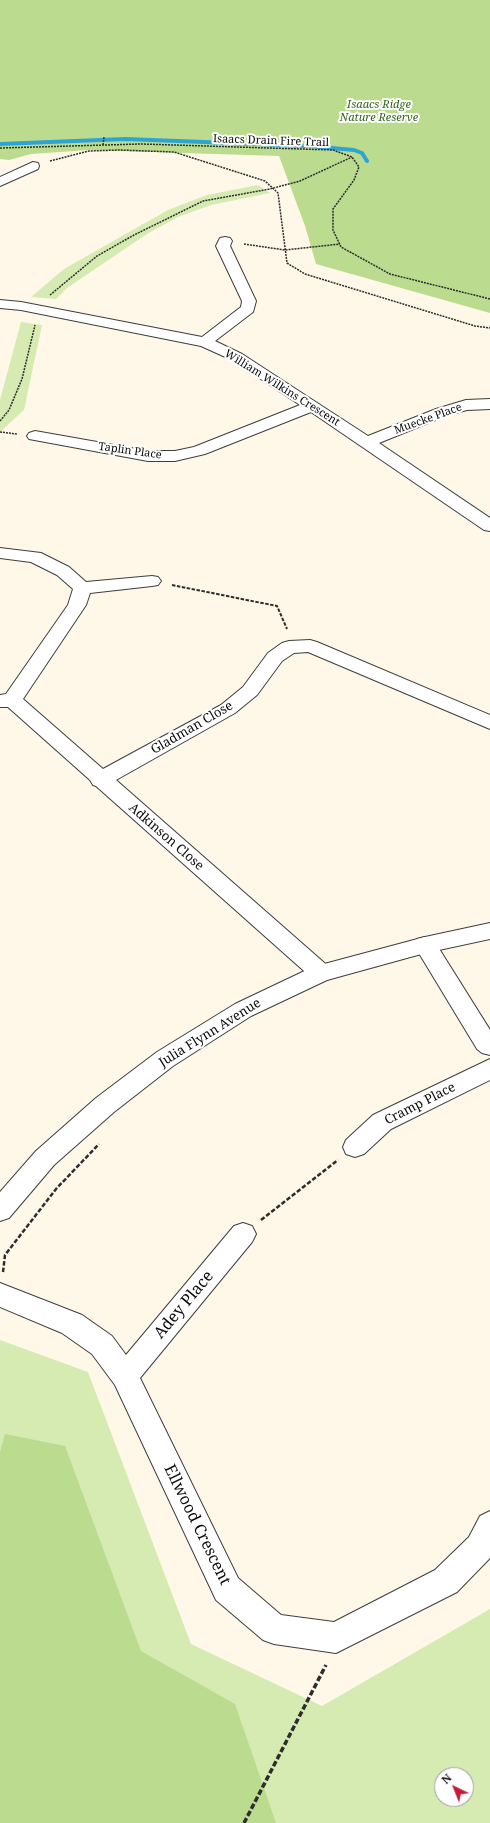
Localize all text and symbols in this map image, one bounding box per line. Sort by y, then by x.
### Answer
park label: Isaacs Ridge Nature Reserve [340,98,418,124]
street label: Isaacs Drain Fire Trail [213,132,329,150]
street label: William Wilkins Crescent [222,347,342,429]
street label: Muecke Place [392,401,464,437]
street label: Taplin Place [97,440,163,462]
street label: Gladman Close [148,698,236,758]
street label: Adkinson Close [125,800,207,874]
street label: Julia Flynn Avenue [156,995,264,1071]
street label: Cramp Place [382,1079,458,1129]
street label: Adey Place [150,1267,218,1343]
street label: Ellwood Crescent [160,1462,234,1588]
north arrow [434,1767,474,1807]
text: N [438,1770,454,1787]

